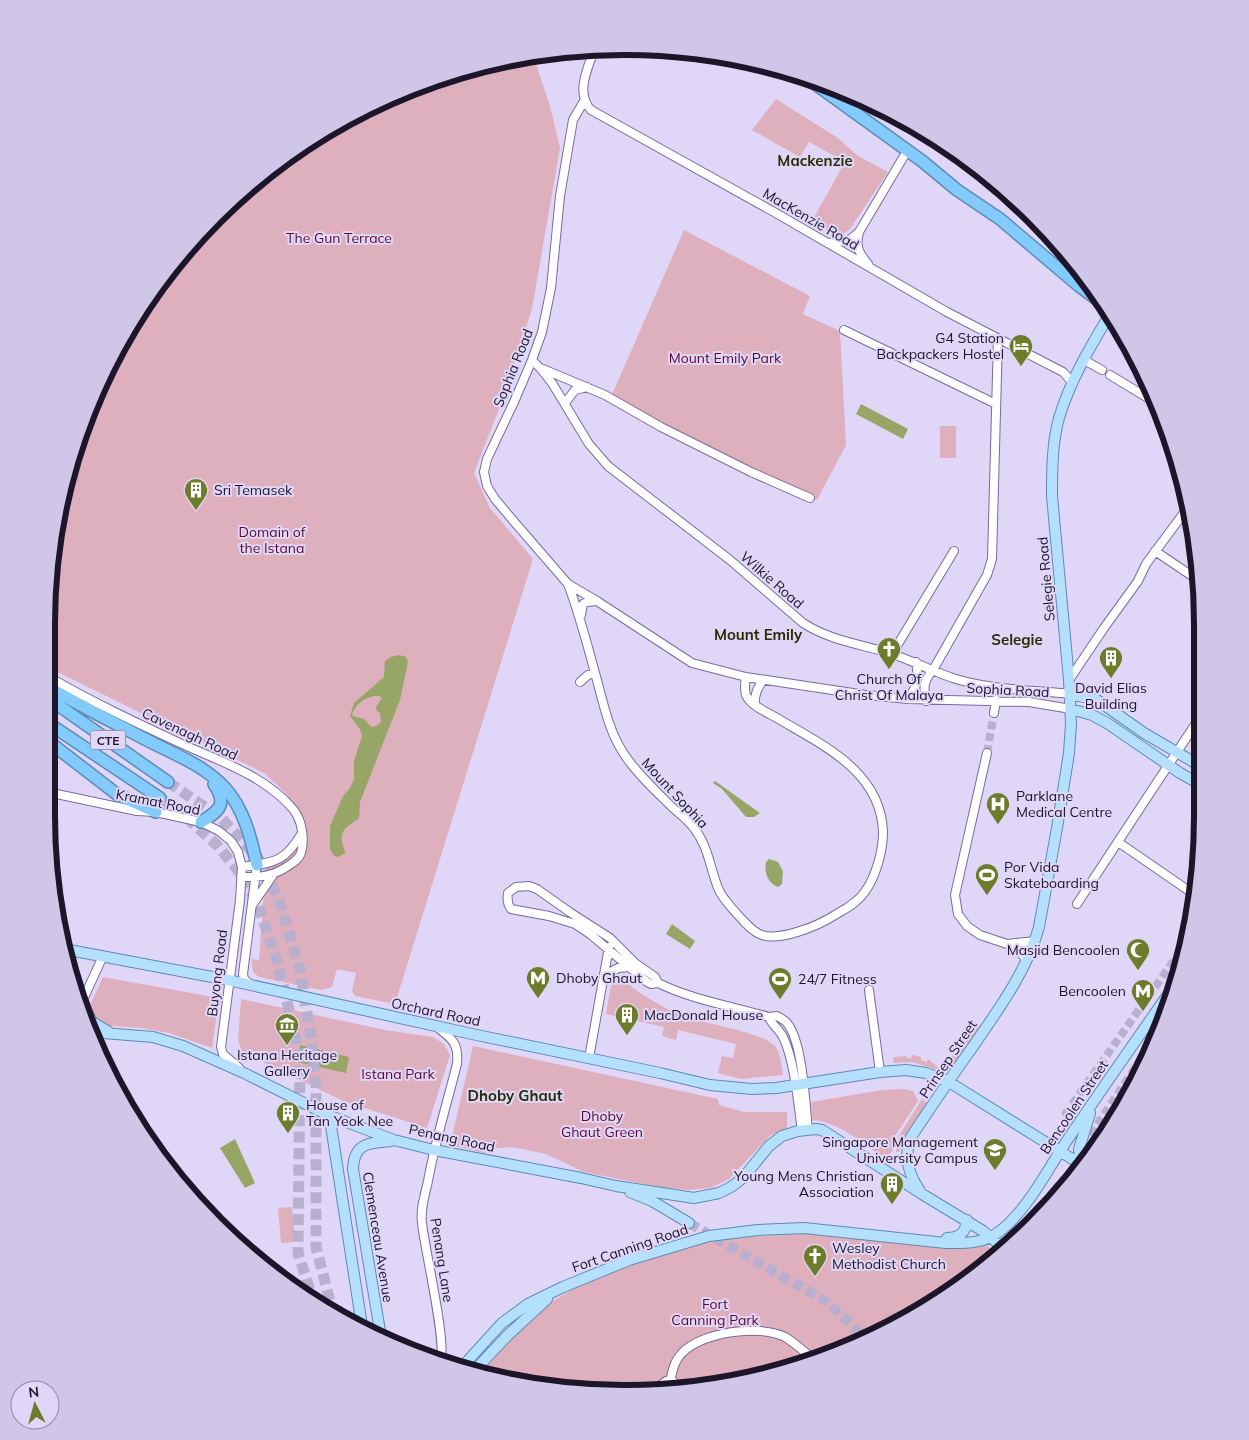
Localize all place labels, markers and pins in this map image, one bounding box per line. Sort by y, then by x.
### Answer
place label: G4 Station Backpackers Hostel [877,329,1004,363]
hotel icon: G4 Station Backpackers Hostel [1008,333,1034,367]
building icon: Sri Temasek [183,477,209,511]
place label: Sri Temasek [214,481,293,499]
church icon: Church Of Christ Of Malaya [876,636,902,670]
building icon: David Elias Building [1098,645,1124,679]
place label: Church Of Christ Of Malaya [835,670,943,704]
place label: David Elias Building [1075,679,1147,713]
place label: Parklane Medical Centre [1016,787,1112,821]
hospital icon: Parklane Medical Centre [985,791,1011,825]
place label: Por Vida Skateboarding [1004,858,1099,892]
sports icon: Por Vida Skateboarding [974,862,1000,896]
mosque icon: Masjid Bencoolen [1125,937,1151,971]
place label: Masjid Bencoolen [1007,941,1120,959]
metro station icon: Dhoby Ghaut [525,965,551,999]
sports icon: 24/7 Fitness [767,966,793,1000]
place label: Dhoby Ghaut [556,969,642,987]
place label: 24/7 Fitness [798,970,877,988]
metro station icon: Bencoolen [1130,978,1156,1012]
place label: Bencoolen [1059,982,1126,1000]
building icon: MacDonald House [614,1002,640,1036]
place label: MacDonald House [644,1006,763,1024]
museum icon: Istana Heritage Gallery [274,1012,300,1046]
place label: Istana Heritage Gallery [237,1046,337,1080]
place label: House of Tan Yeok Nee [306,1096,393,1130]
building icon: House of Tan Yeok Nee [275,1100,301,1134]
place label: Singapore Management University Campus [822,1133,978,1167]
school or university icon: Singapore Management University Campus [982,1137,1008,1171]
place label: Young Mens Christian Association [733,1167,874,1201]
building icon: Young Mens Christian Association [879,1171,905,1205]
place label: Wesley Methodist Church [832,1239,946,1273]
church icon: Wesley Methodist Church [802,1243,828,1277]

